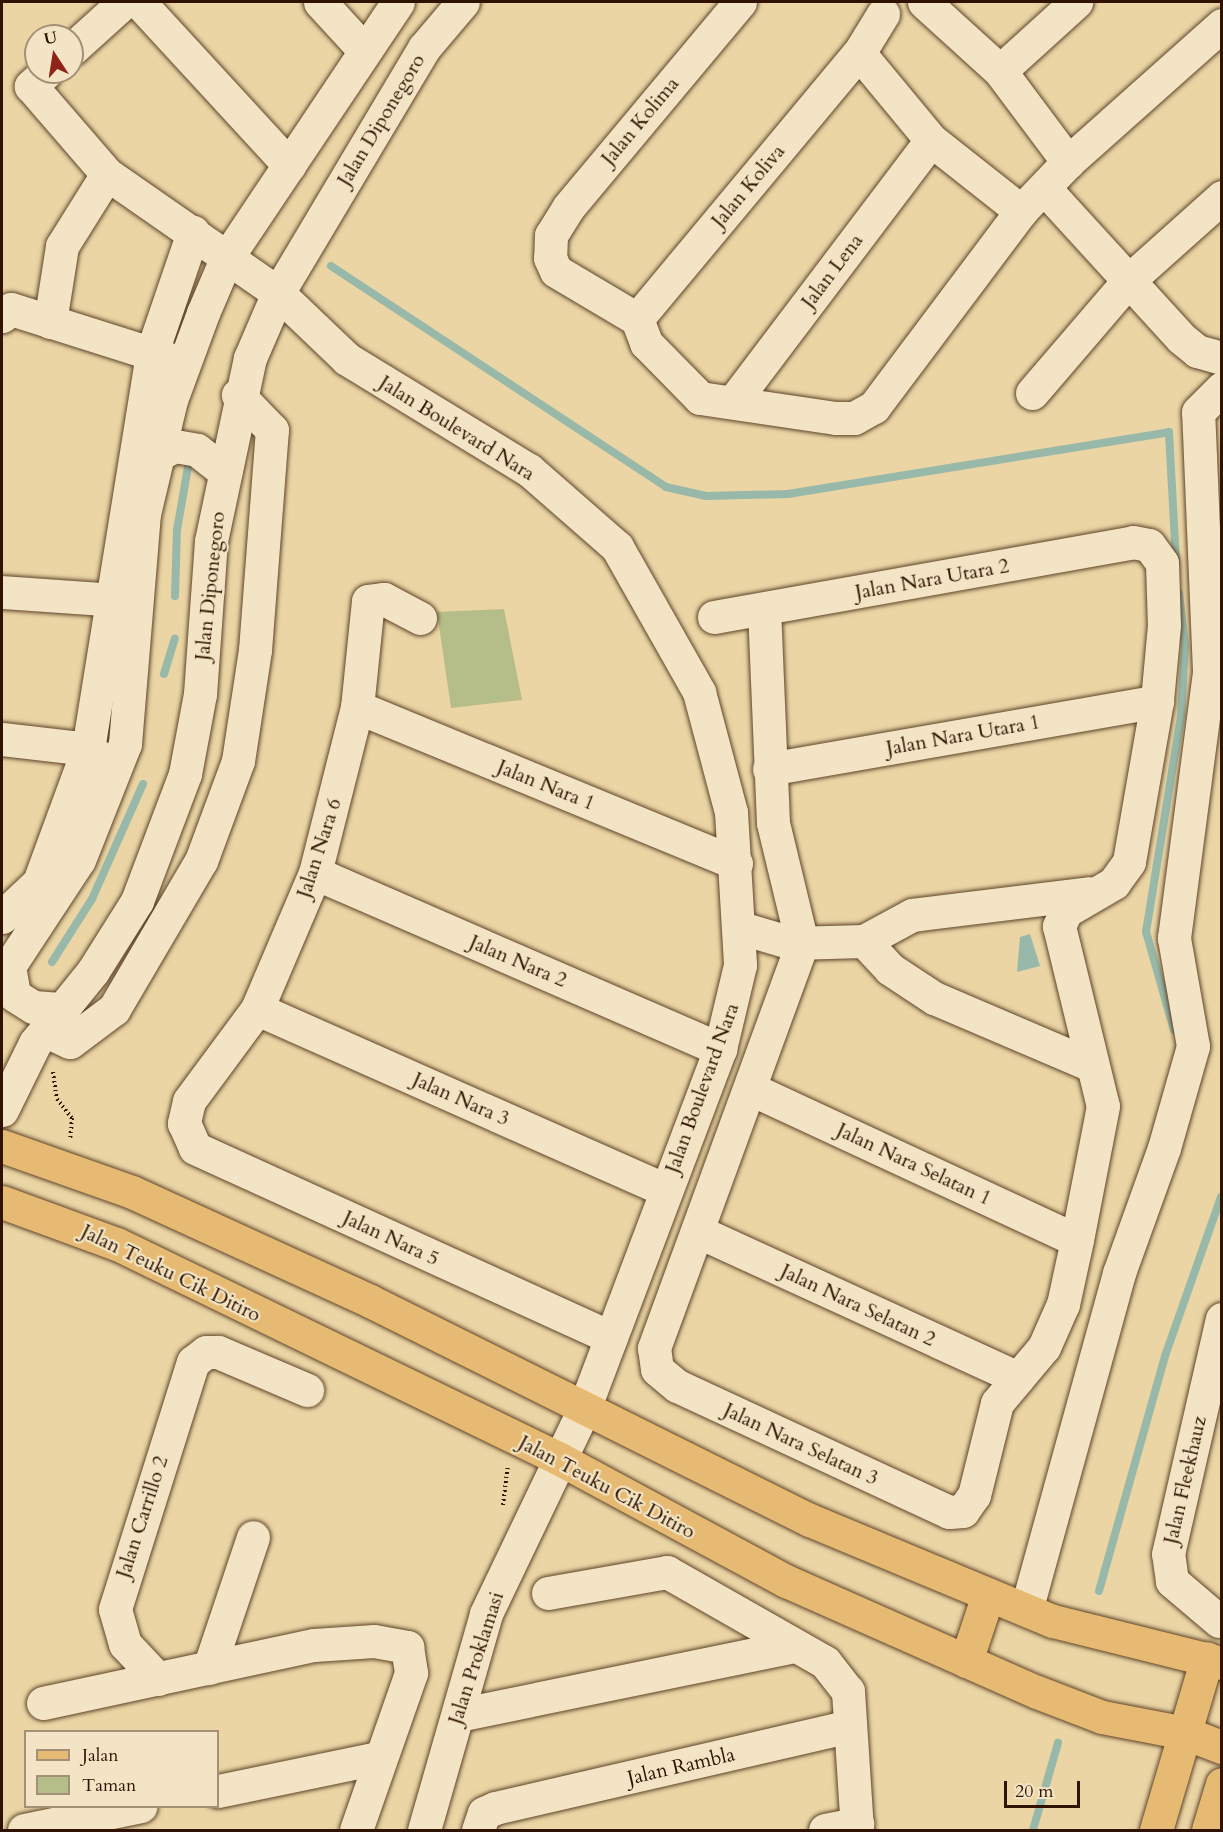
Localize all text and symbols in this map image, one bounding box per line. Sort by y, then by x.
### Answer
north arrow [24,24,84,84]
text: U [42,26,59,50]
street label: Jalan Diponegoro [332,50,430,190]
street label: Jalan Kolima [596,72,684,170]
street label: Jalan Koliva [706,140,790,232]
street label: Jalan Lena [796,229,868,313]
street label: Jalan Boulevard Nara [375,370,539,486]
street label: Jalan Diponegoro [190,510,230,662]
street label: Jalan Nara Utara 2 [853,554,1011,604]
street label: Jalan Nara Utara 1 [884,710,1042,760]
street label: Jalan Nara 1 [494,755,598,815]
street label: Jalan Nara 6 [292,795,346,901]
street label: Jalan Nara 2 [466,930,570,992]
street label: Jalan Boulevard Nara [660,1000,744,1176]
street label: Jalan Nara 3 [409,1067,513,1131]
street label: Jalan Nara Selatan 1 [833,1118,995,1210]
street label: Jalan Nara 5 [339,1205,443,1271]
street label: Jalan Teuku Cik Ditiro [77,1219,265,1327]
street label: Jalan Nara Selatan 2 [777,1259,939,1351]
street label: Jalan Nara Selatan 3 [720,1398,882,1490]
street label: Jalan Fleekhauz [1159,1414,1211,1546]
street label: Jalan Teuku Cik Ditiro [515,1430,699,1544]
street label: Jalan Carrillo 2 [111,1453,173,1581]
street label: Jalan Proklamasi [443,1589,509,1727]
legend [24,1730,219,1808]
street label: Jalan Rambla [625,1742,737,1790]
text: Jalan [82,1743,118,1768]
scale bar [1007,1769,1084,1807]
text: Taman [82,1773,136,1798]
text: 20 m [1015,1779,1054,1804]

